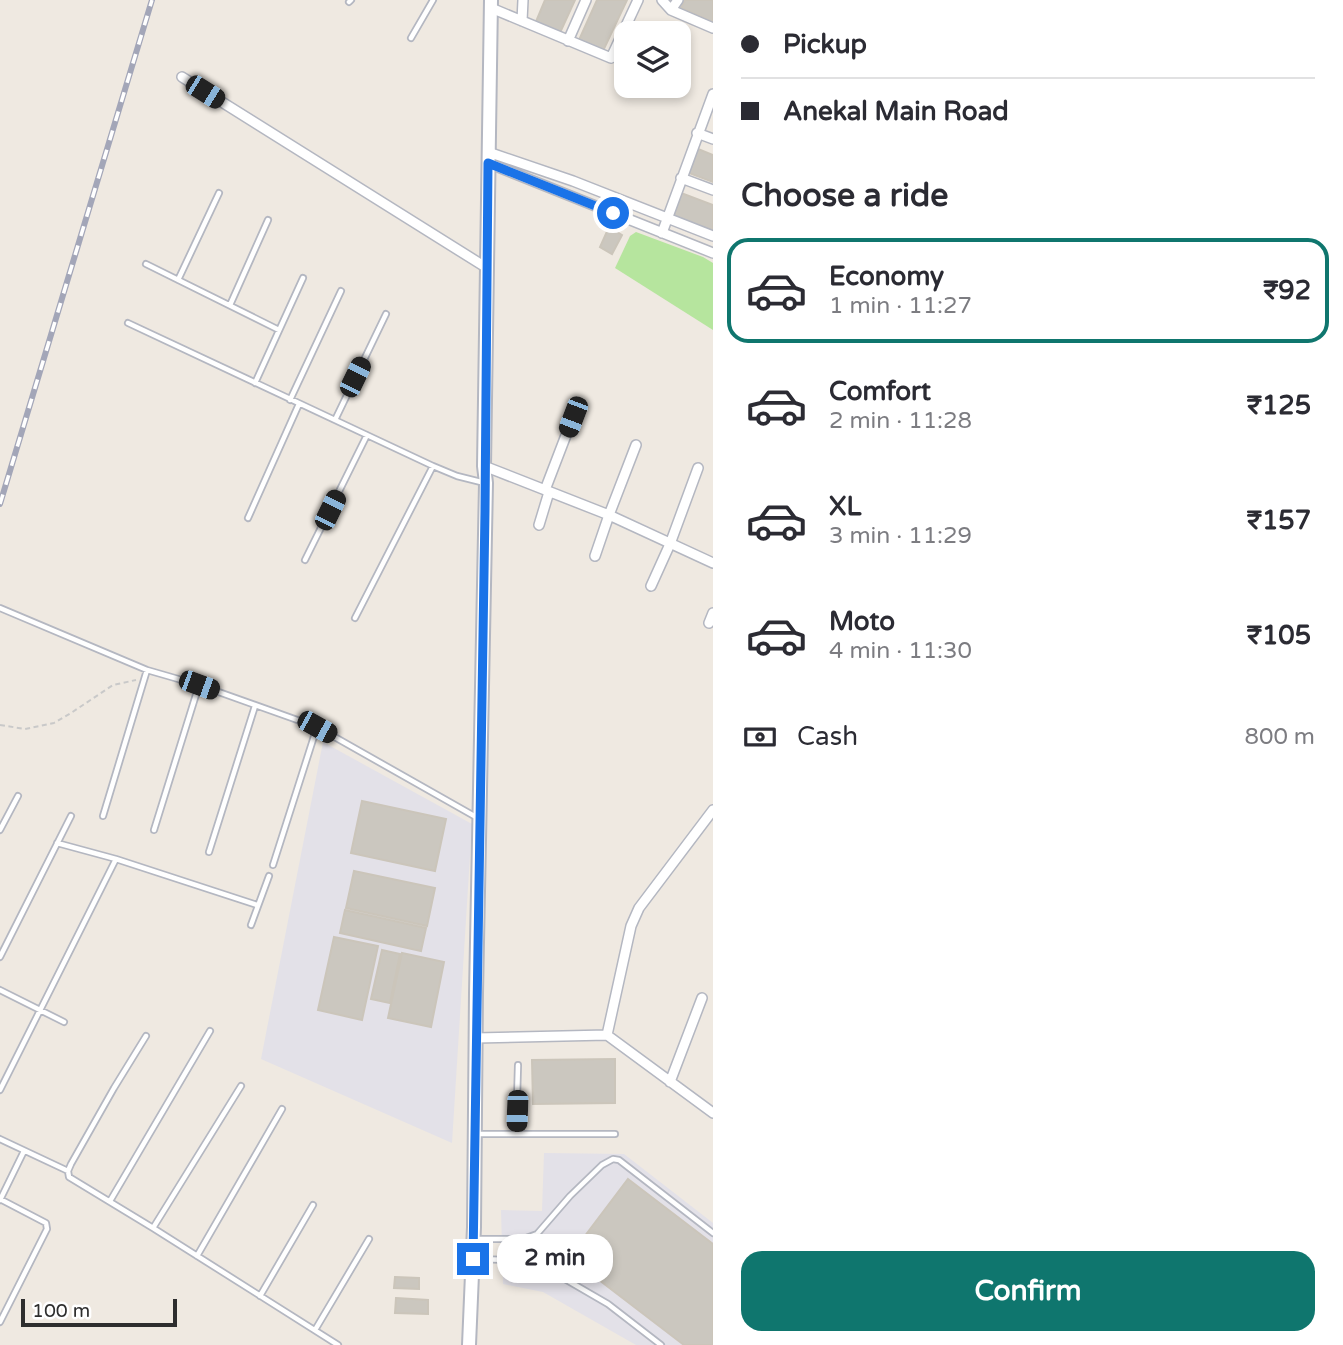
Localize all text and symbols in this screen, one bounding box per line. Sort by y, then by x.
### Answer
map controls [614,21,691,98]
button: layers [614,21,691,98]
text: Pickup [783,29,867,60]
car [182,72,229,112]
text: Anekal Main Road [783,96,1009,127]
text: Choose a ride [741,177,948,215]
route start [597,197,629,229]
icon: car [745,259,808,322]
text: Economy [829,261,944,292]
text: ₹92 [1263,275,1311,306]
text: 1 min · 11:27 [829,292,972,320]
car [337,354,374,400]
icon: car [745,374,808,437]
text: Comfort [829,376,931,407]
text: ₹125 [1247,390,1311,421]
car [556,394,591,440]
text: 2 min · 11:28 [829,407,972,435]
car [312,487,349,533]
icon: car [745,489,808,552]
text: XL [829,491,861,522]
text: ₹157 [1247,505,1311,536]
text: 3 min · 11:29 [829,522,972,550]
icon: car [745,604,808,667]
text: Moto [829,606,895,637]
text: ₹105 [1247,620,1311,651]
text: 4 min · 11:30 [829,637,972,665]
car [176,668,223,702]
car [294,708,341,746]
icon: cash [741,718,779,756]
text: Cash [797,721,858,752]
text: 800 m [1245,723,1315,751]
car [506,1090,529,1132]
callout: 2 min [498,1234,613,1284]
route end [457,1243,489,1275]
text: 2 min [524,1244,586,1272]
button: Confirm [741,1251,1315,1331]
scale bar [21,1296,177,1328]
text: 100 m [32,1300,90,1322]

